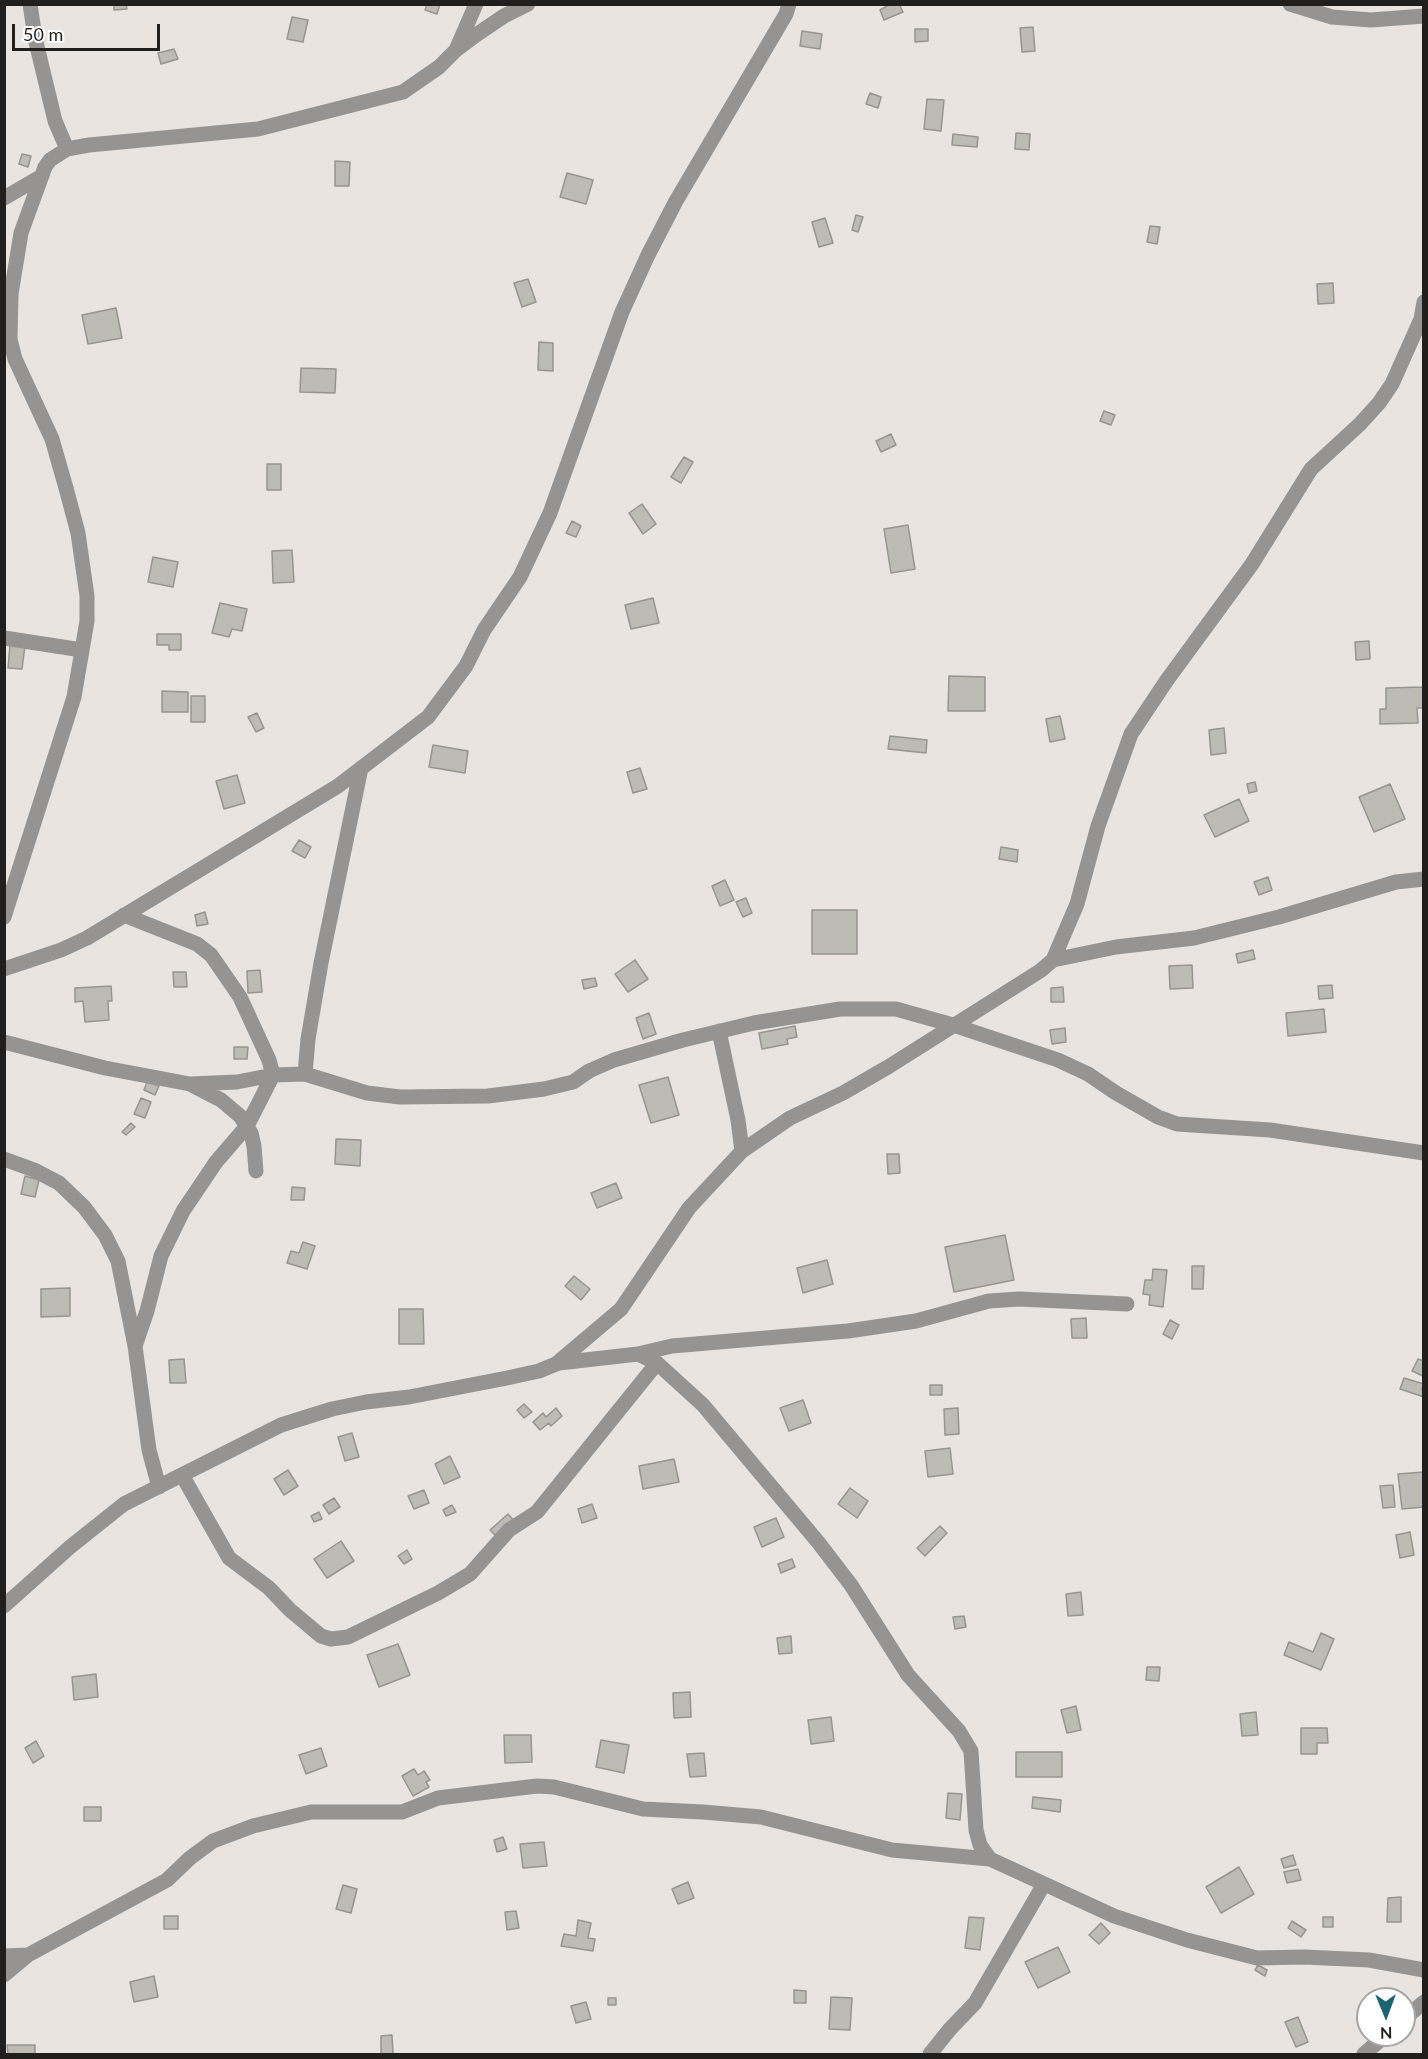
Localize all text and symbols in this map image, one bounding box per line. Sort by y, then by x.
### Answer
scale bar [15,12,164,50]
text: 50 m [23,23,63,45]
north arrow [1356,1987,1416,2047]
text: N [1380,2024,1393,2043]

